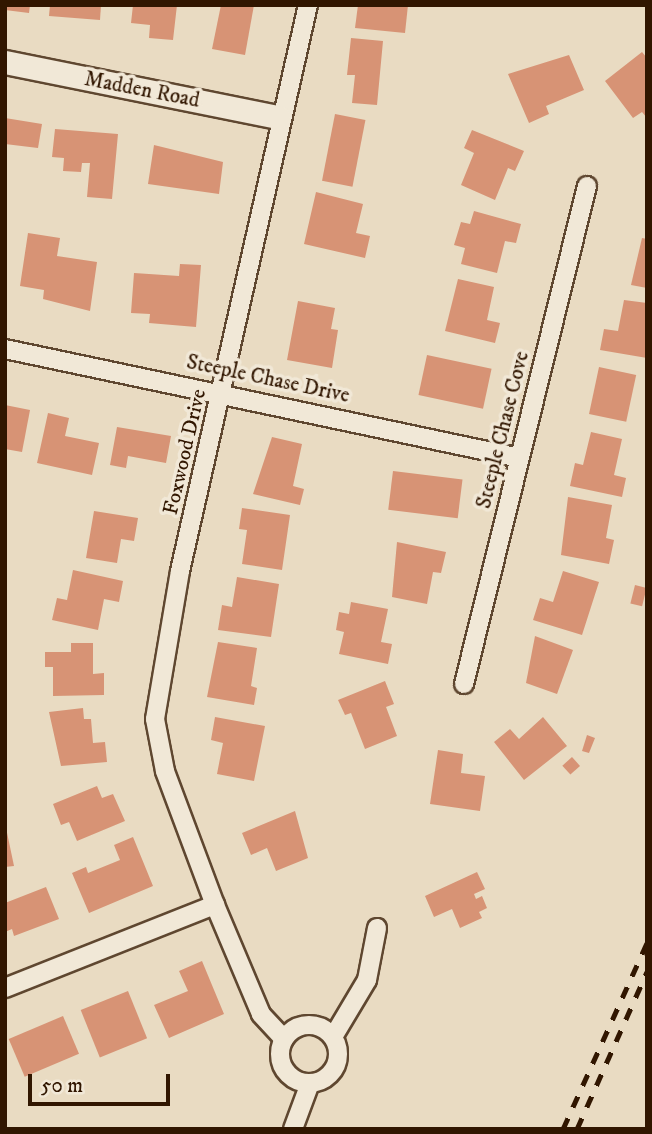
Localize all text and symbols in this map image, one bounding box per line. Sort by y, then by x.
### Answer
street label: Madden Road [82,66,202,114]
street label: Steeple Chase Drive [184,349,352,409]
street label: Steeple Chase Cove [471,349,535,511]
street label: Foxwood Drive [158,387,212,517]
scale bar [32,1060,173,1104]
text: 50 m [41,1073,83,1099]

